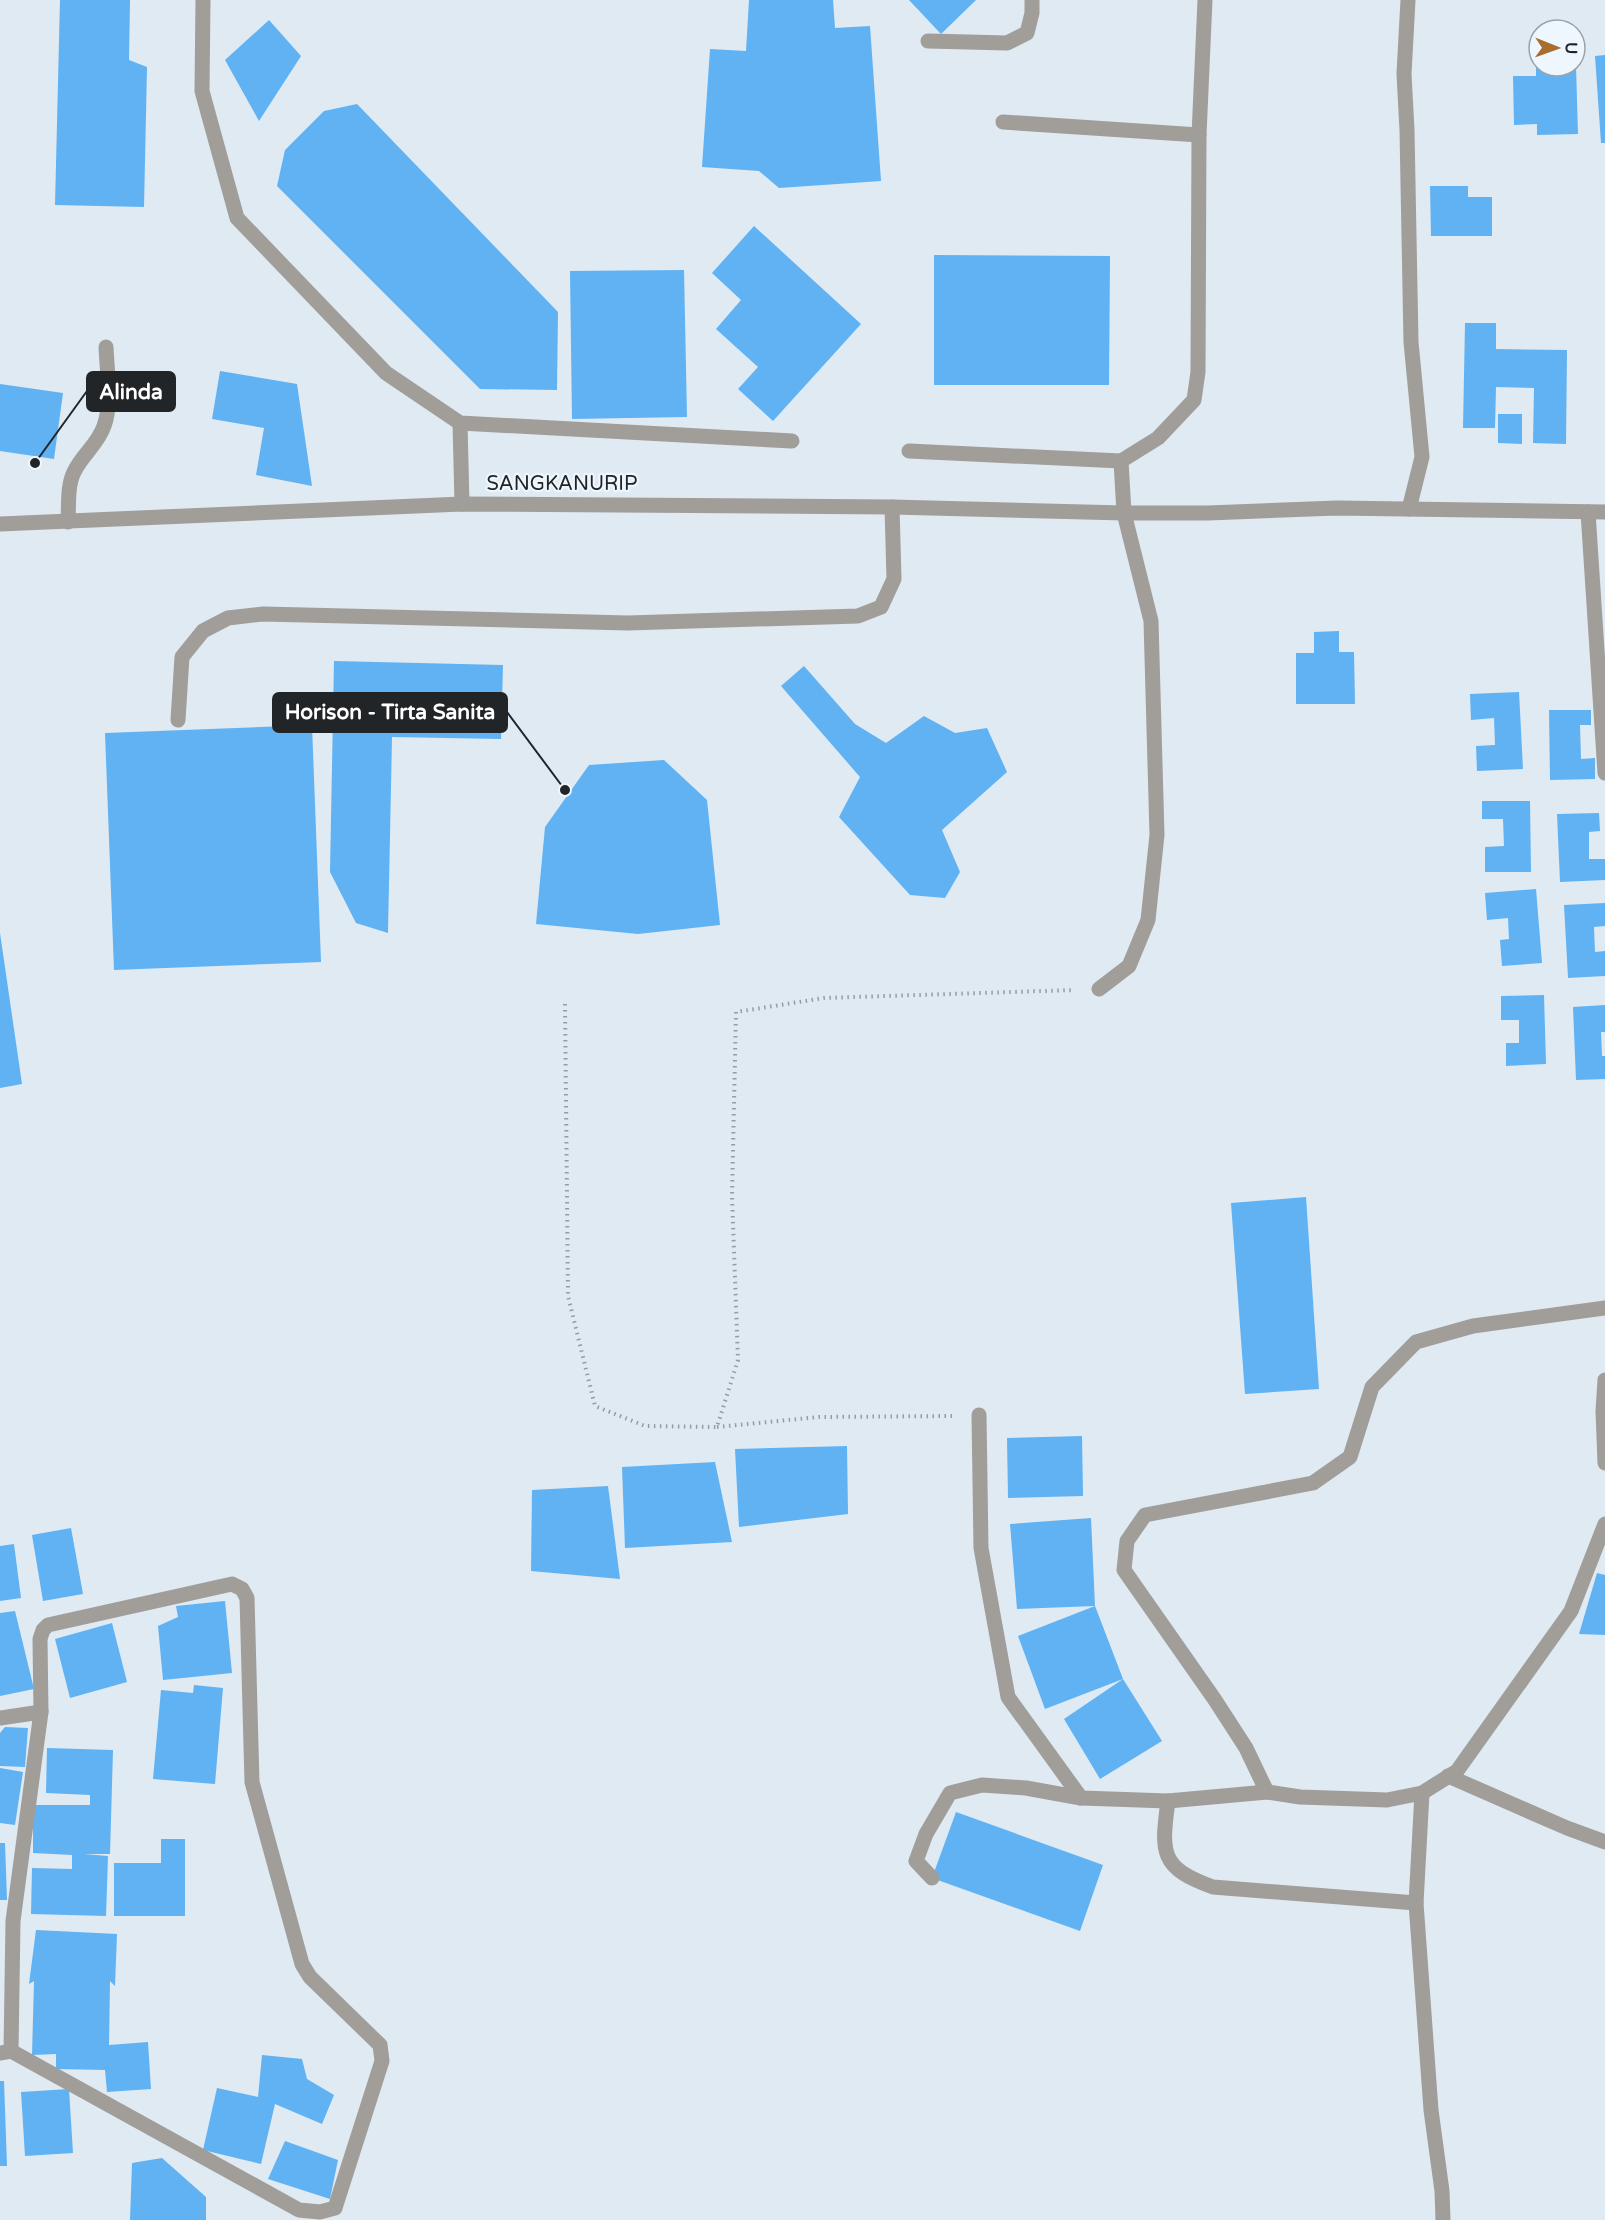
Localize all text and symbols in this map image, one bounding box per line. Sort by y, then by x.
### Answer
north arrow [1527,18,1587,78]
text: U [1561,42,1581,54]
callout: Alinda [87,372,175,411]
text: Alinda [99,380,163,405]
street label: SANGKANURIP [487,472,637,496]
callout: Horison - Tirta Sanita [273,693,507,732]
text: Horison - Tirta Sanita [285,700,495,725]

